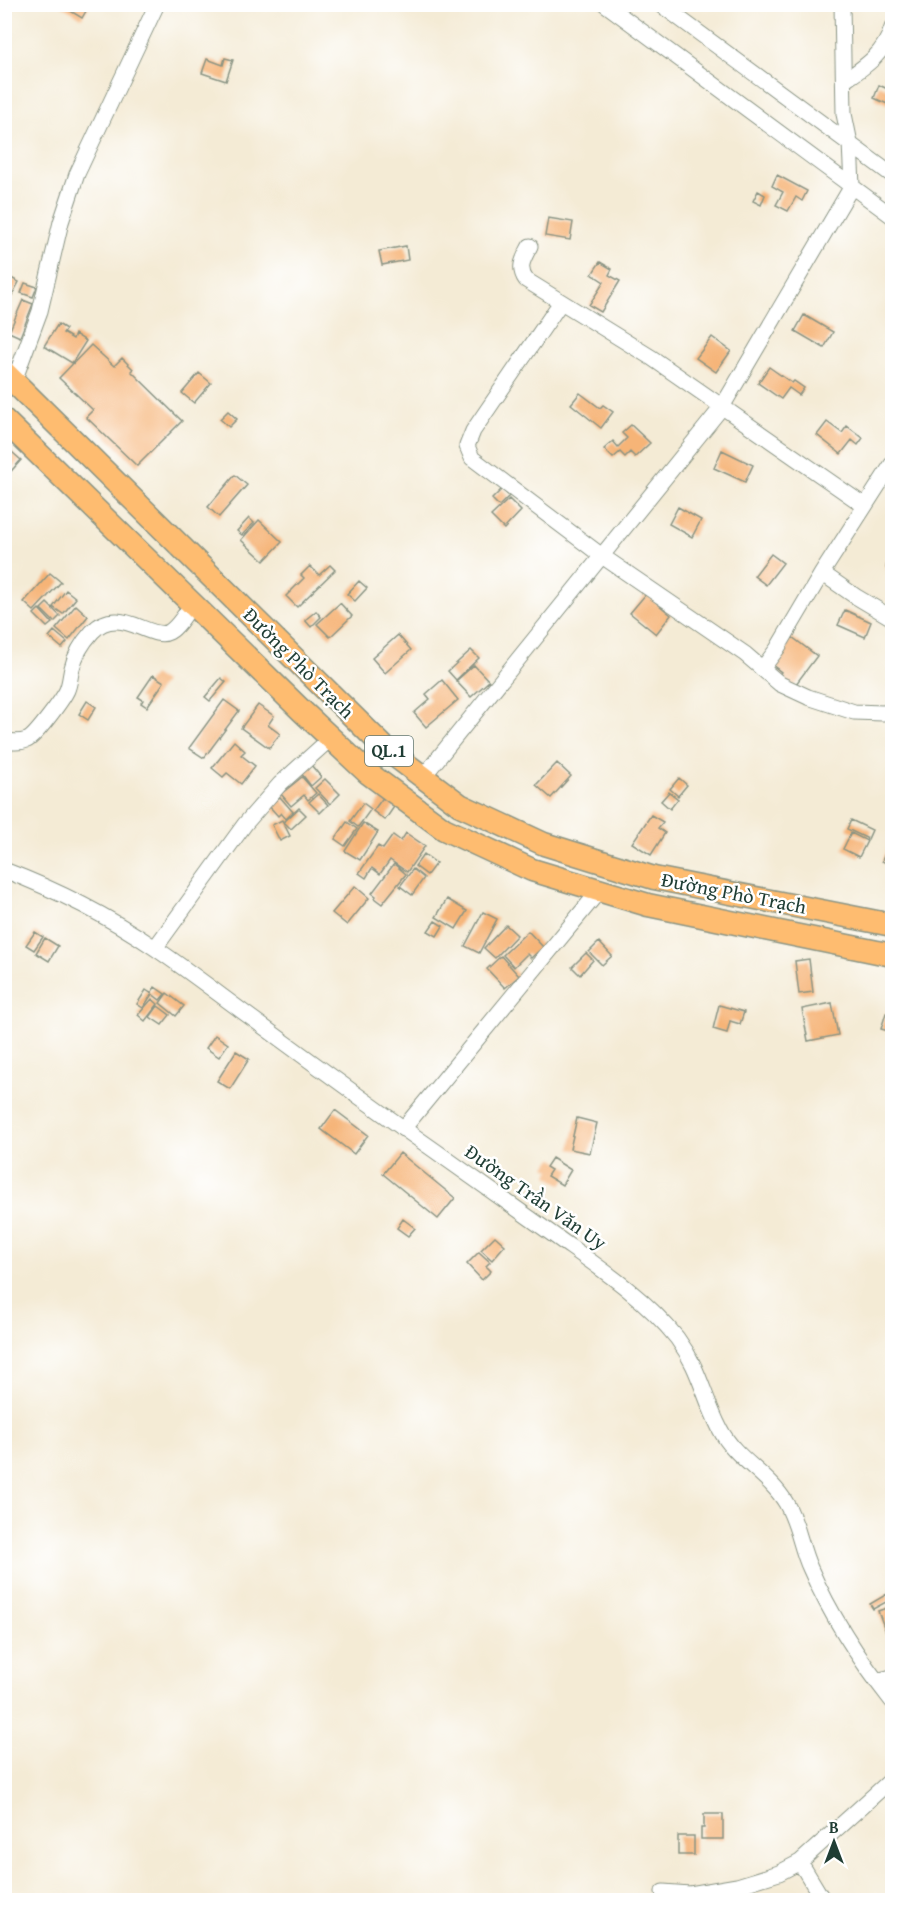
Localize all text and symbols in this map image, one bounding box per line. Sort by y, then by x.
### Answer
street label: Đường Phò Trạch [237,600,362,725]
road number: QL.1 [365,736,413,766]
street label: Đường Phò Trạch [659,864,809,921]
street label: Đường Trần Văn Uy [459,1137,613,1256]
north arrow [804,1812,864,1872]
text: B [829,1815,839,1839]

